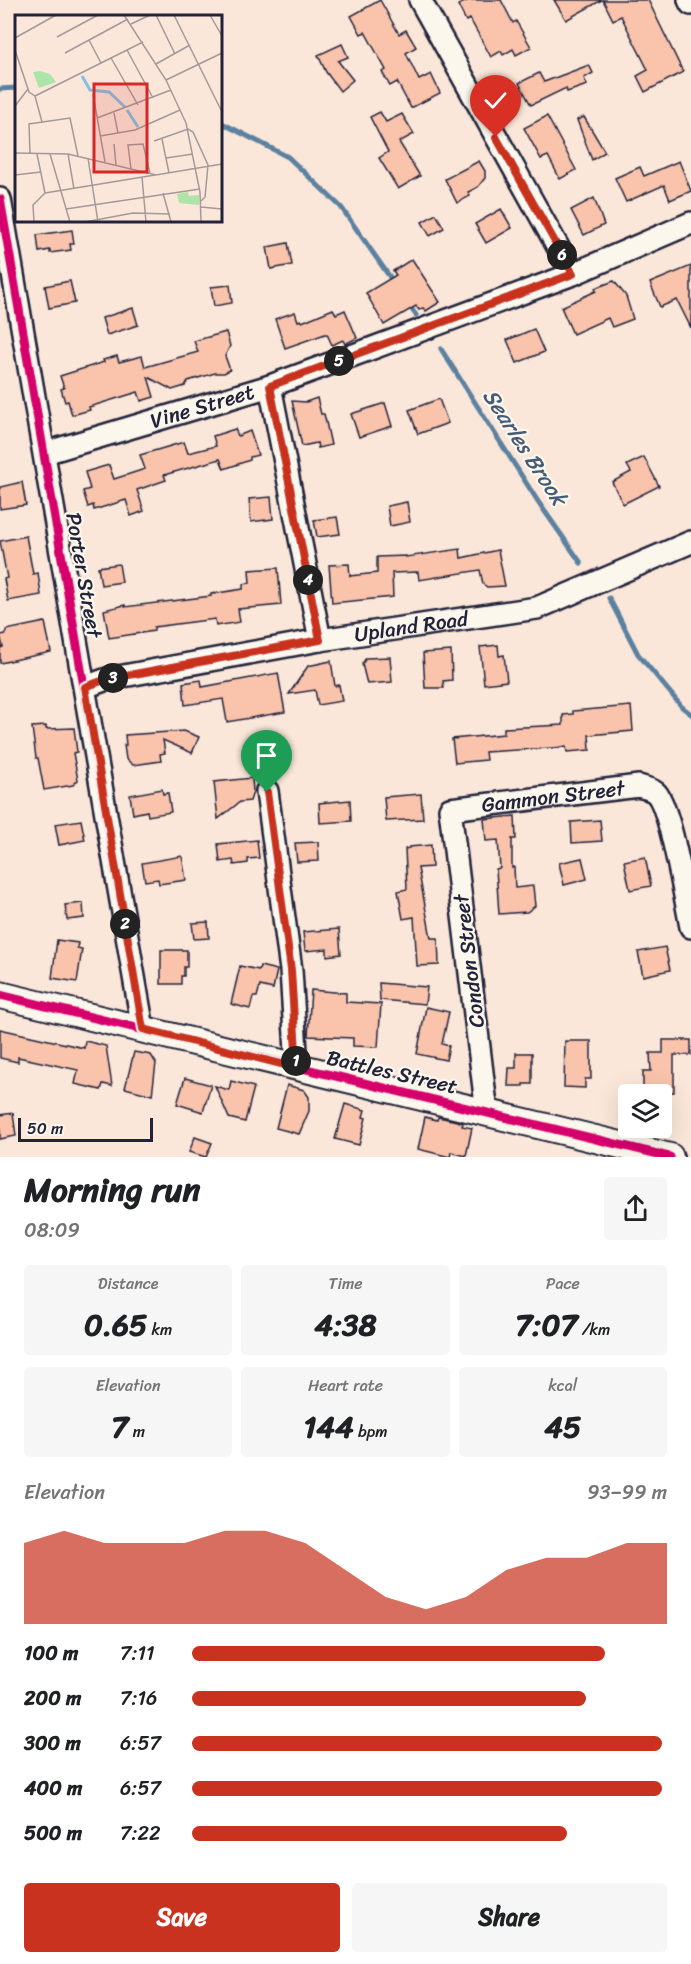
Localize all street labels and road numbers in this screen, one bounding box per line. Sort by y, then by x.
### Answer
street label: Vine Street [145,373,259,440]
street label: Porter Street [54,509,114,642]
street label: Upland Road [352,599,472,654]
street label: Gammon Street [479,769,628,824]
street label: Condon Street [442,891,496,1030]
street label: Battles Street [323,1038,461,1106]

